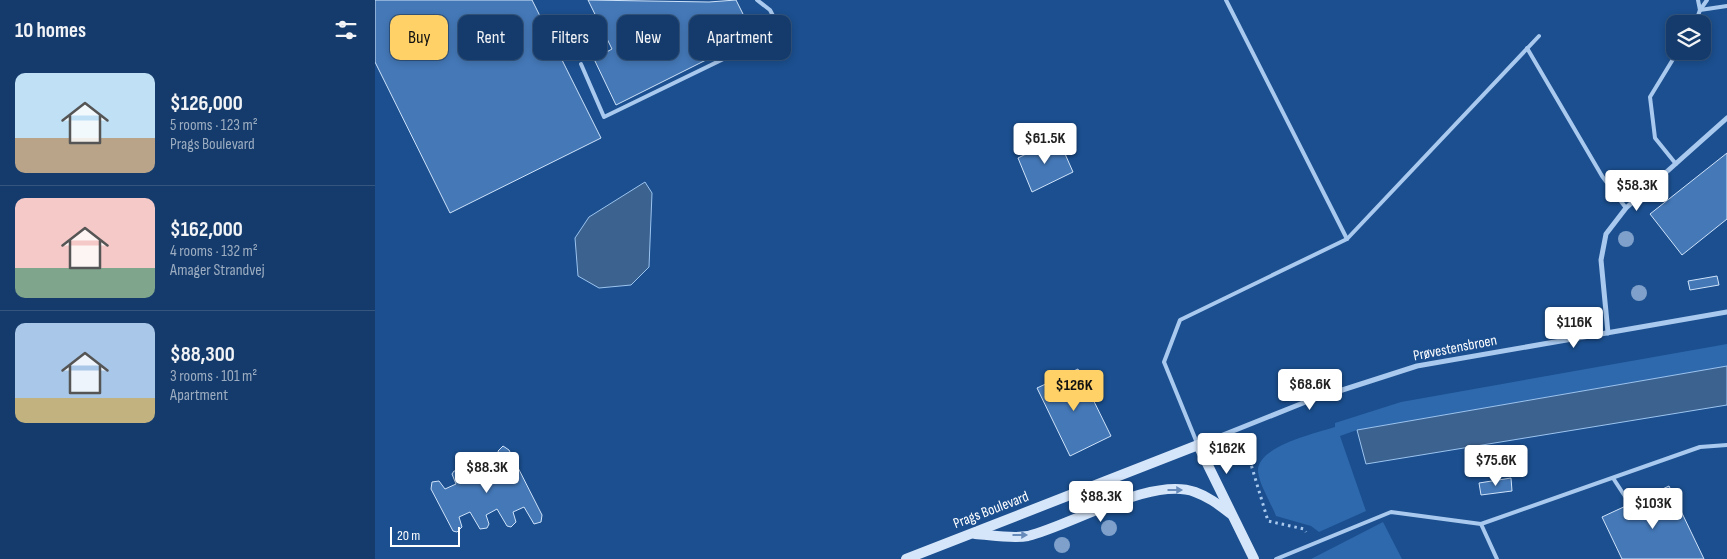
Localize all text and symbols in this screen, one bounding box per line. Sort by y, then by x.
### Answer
chip: Buy [390,15,448,60]
chip: Rent [458,15,523,60]
chip: Filters [533,15,607,60]
chip: New [617,15,679,60]
chip: Apartment [689,15,791,60]
map controls [1666,15,1711,60]
button: layers [1666,15,1711,60]
icon: filters [332,16,360,44]
text: 10 homes [15,18,86,43]
text: $126,000 [170,91,243,116]
icon: home [55,93,115,153]
text: 5 rooms · 123 m² [170,116,258,135]
pin: $61.5K [1004,122,1086,165]
text: $61.5K [1025,129,1065,148]
text: Prags Boulevard [170,135,255,154]
pin: $58.3K [1596,170,1678,212]
text: $58.3K [1616,176,1658,195]
text: $162,000 [170,217,243,242]
icon: home [55,218,115,278]
text: 4 rooms · 132 m² [170,242,258,261]
text: Amager Strandvej [170,261,265,280]
pin: $116K [1539,306,1609,349]
text: $116K [1556,313,1592,332]
street label: Prøvestensbroen [1412,331,1498,365]
text: $88,300 [170,342,235,367]
icon: home [55,343,115,403]
text: 3 rooms · 101 m² [170,367,257,386]
pin: $68.6K [1269,368,1351,411]
pin: $126K [1039,370,1109,412]
text: $68.6K [1289,375,1331,394]
text: $126K [1055,376,1093,395]
text: Apartment [170,386,228,405]
pin: $162K [1192,432,1262,475]
text: $162K [1209,439,1245,458]
pin: $75.6K [1455,444,1537,487]
text: $75.6K [1476,451,1516,470]
pin: $88.3K [446,452,528,494]
text: $88.3K [466,458,508,477]
pin: $88.3K [1060,480,1142,523]
one-way arrow [1167,486,1183,494]
street label: Prags Boulevard [950,487,1032,533]
text: $88.3K [1080,487,1122,506]
pin: $103K [1618,488,1688,530]
text: $103K [1634,494,1672,513]
scale bar [390,524,460,547]
text: 20 m [397,527,420,544]
one-way arrow [1012,531,1028,539]

